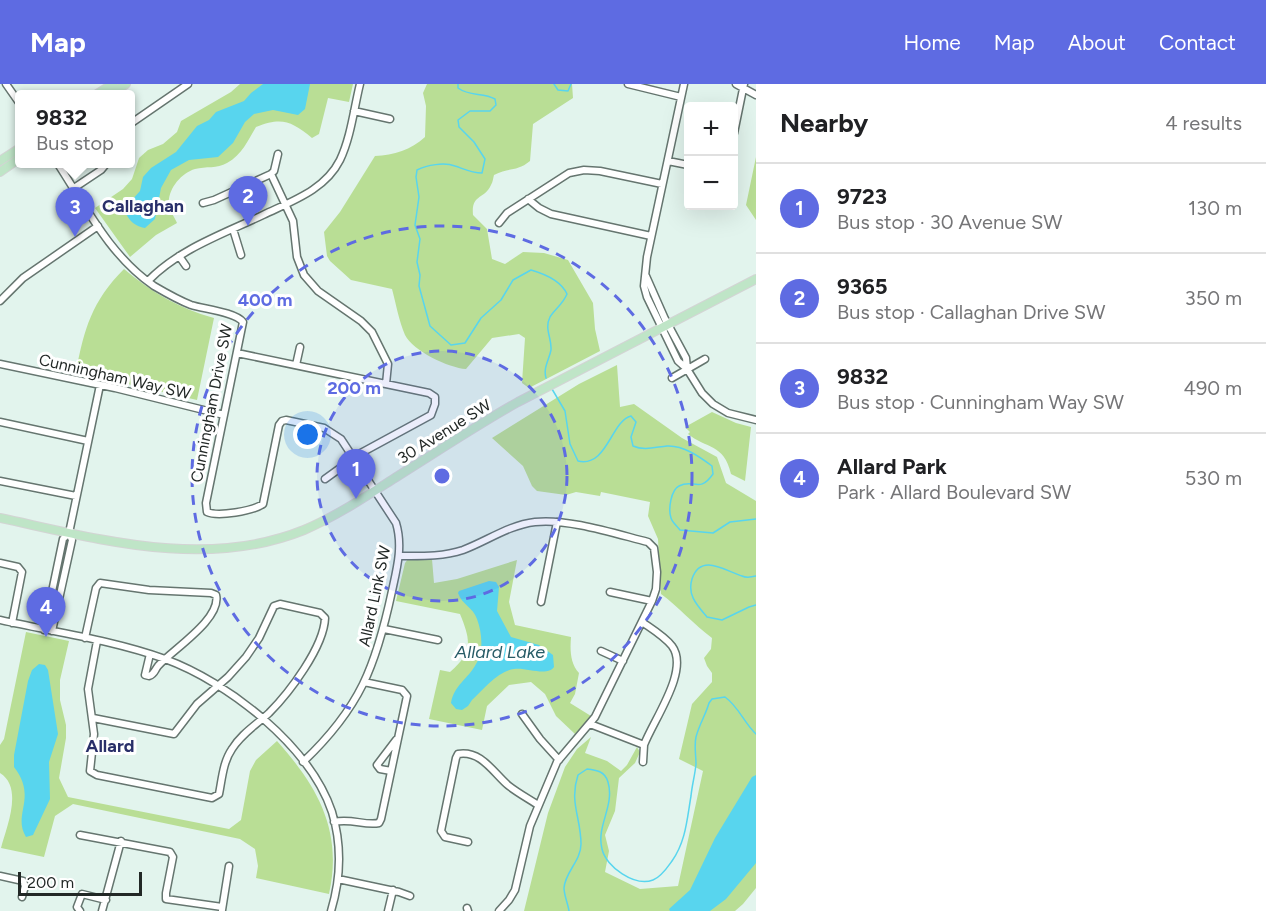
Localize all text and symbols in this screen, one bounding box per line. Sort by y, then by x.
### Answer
text: Map [30,25,86,59]
text: Home [904,30,961,55]
text: Map [994,30,1035,55]
text: About [1068,30,1126,55]
text: Contact [1159,30,1236,55]
popup [15,90,135,168]
map controls [684,102,738,210]
button: + [684,102,738,156]
text: 9832 [36,104,87,131]
text: Nearby [780,107,868,139]
text: 4 results [1165,111,1242,135]
text: Bus stop [36,131,114,155]
button: − [684,156,738,210]
pin: 2 [228,176,268,226]
text: 9723 [837,183,887,210]
pin: 3 [56,188,94,237]
district label: Callaghan [102,195,184,217]
text: 1 [795,196,804,220]
text: 130 m [1188,196,1242,220]
text: Bus stop · 30 Avenue SW [837,210,1063,234]
text: 9365 [837,273,888,300]
text: 2 [794,286,805,310]
text: 350 m [1185,286,1242,310]
text: 400 m [238,289,292,311]
text: Bus stop · Callaghan Drive SW [837,300,1105,324]
street label: Cunningham Drive SW [187,322,236,484]
street label: Cunningham Way SW [37,350,193,403]
text: 9832 [837,363,888,390]
text: 3 [794,376,805,400]
text: 490 m [1183,376,1242,400]
text: 200 m [327,377,381,399]
text: Bus stop · Cunningham Way SW [837,390,1124,414]
street label: 30 Avenue SW [394,395,495,468]
your location [293,420,322,449]
pin: 1 [336,450,376,499]
text: Allard Park [837,453,947,480]
centre of rings [432,466,452,486]
text: 4 [793,466,806,490]
text: 530 m [1185,466,1242,490]
text: Park · Allard Boulevard SW [837,480,1071,504]
street label: Allard Link SW [355,543,395,648]
pin: 4 [26,588,66,637]
water label: Allard Lake [454,641,545,663]
district label: Allard [86,735,134,757]
scale bar [18,869,142,896]
text: 200 m [27,873,74,892]

